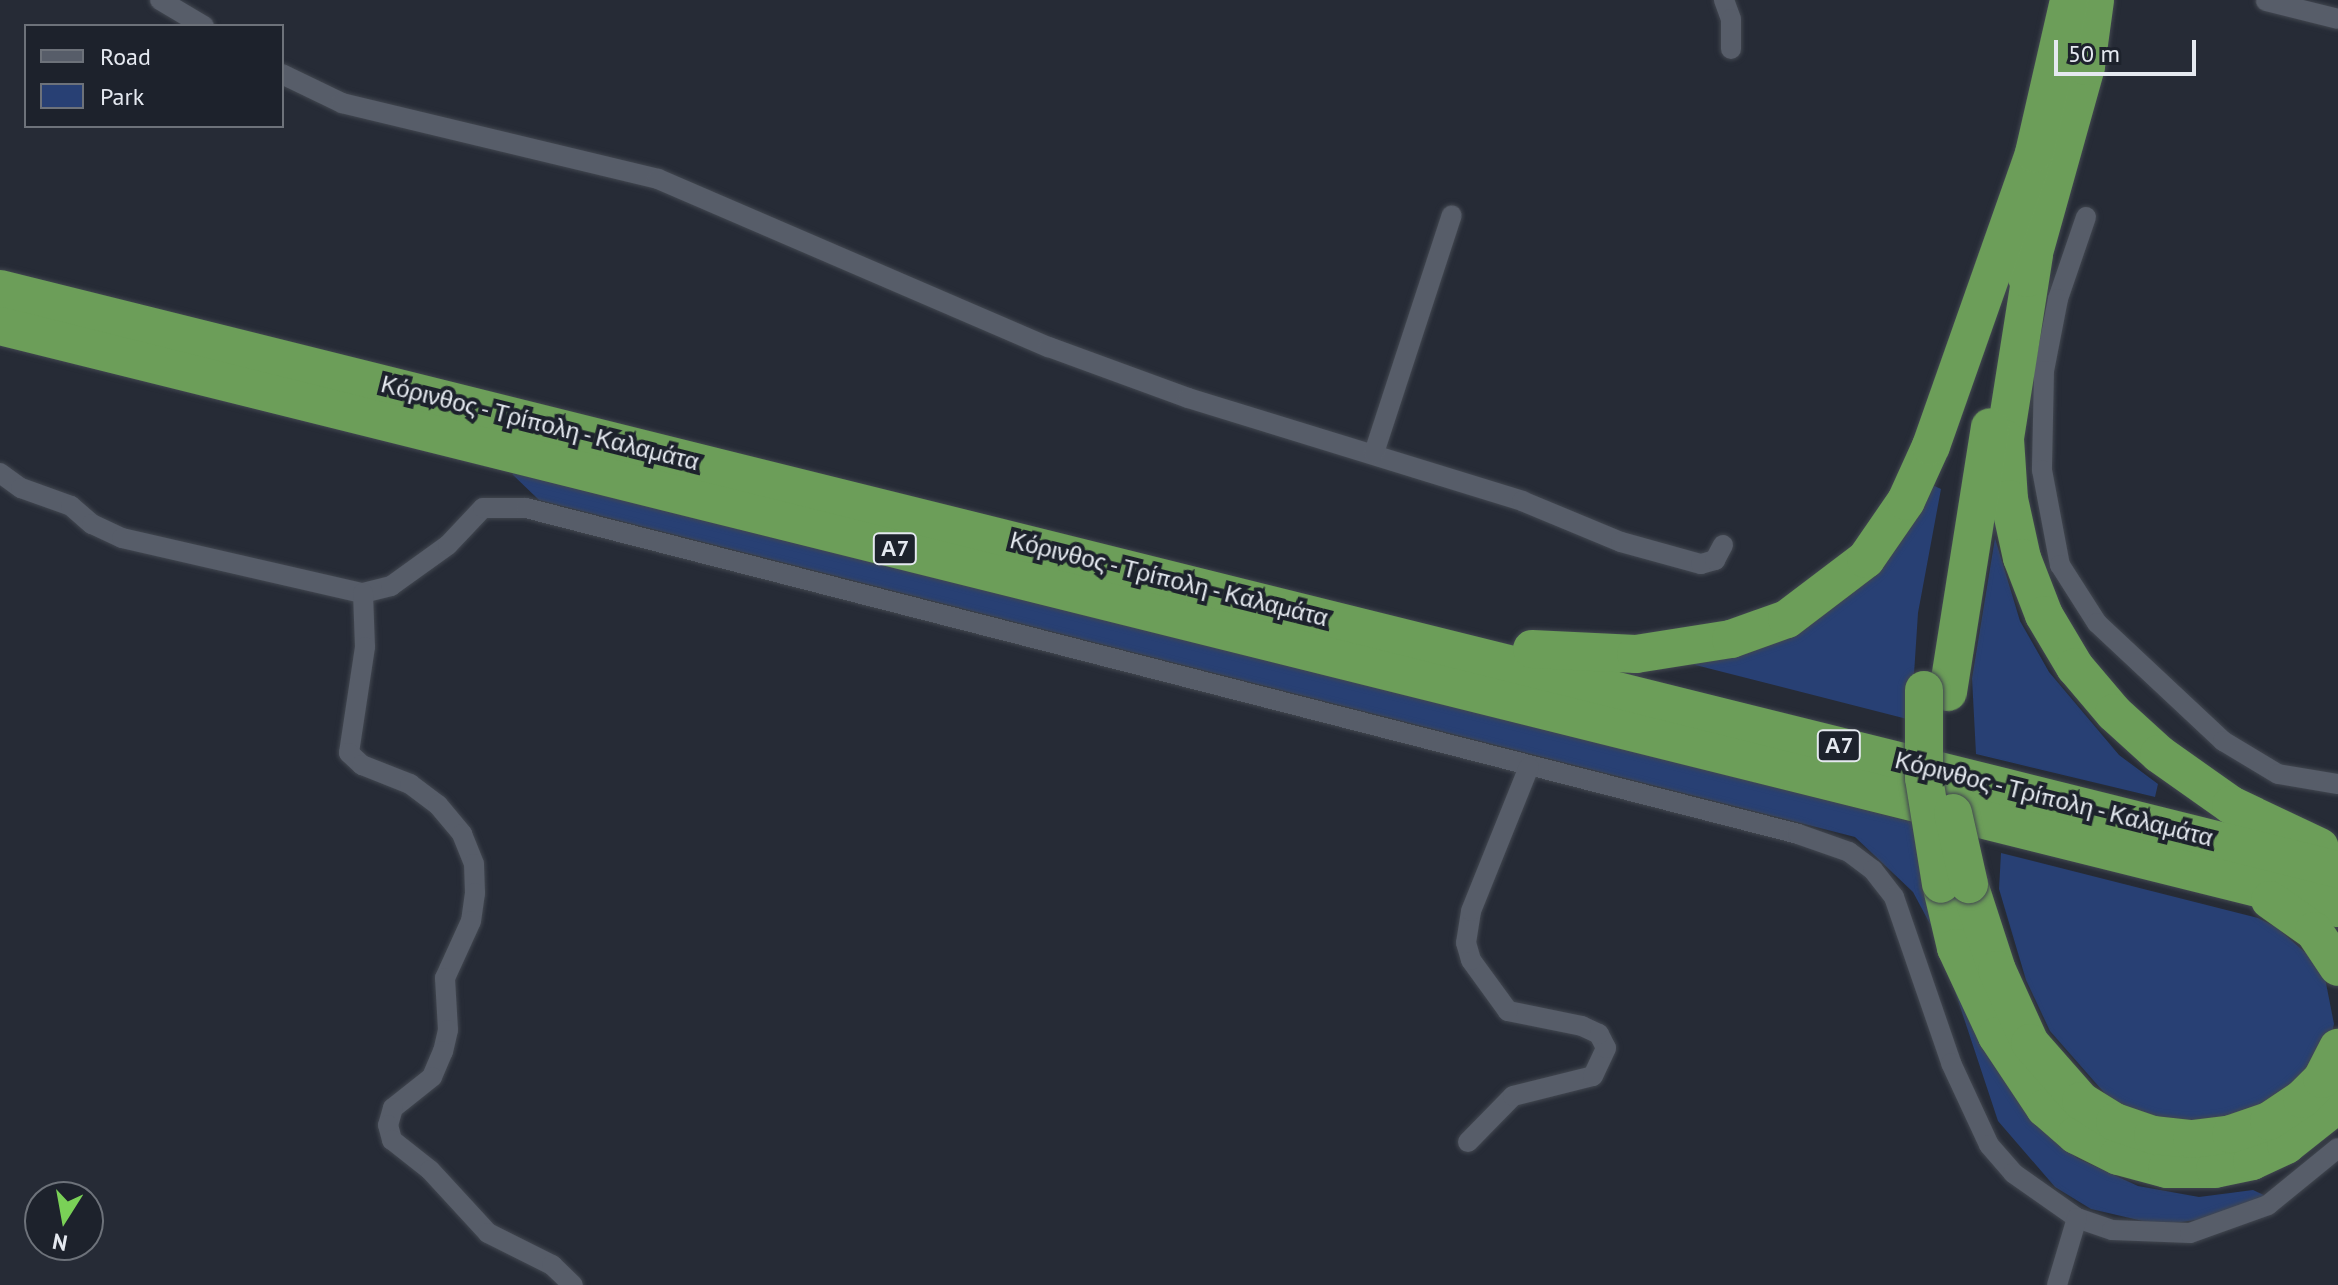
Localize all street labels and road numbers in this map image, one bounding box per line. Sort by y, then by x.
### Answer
street label: Κόρινθος - Τρίπολη - Καλαμάτα [374,369,706,477]
street label: Κόρινθος - Τρίπολη - Καλαμάτα [1003,525,1335,633]
road number: Α7 [871,531,919,567]
road number: Α7 [1815,728,1863,764]
street label: Κόρινθος - Τρίπολη - Καλαμάτα [1888,745,2220,853]

